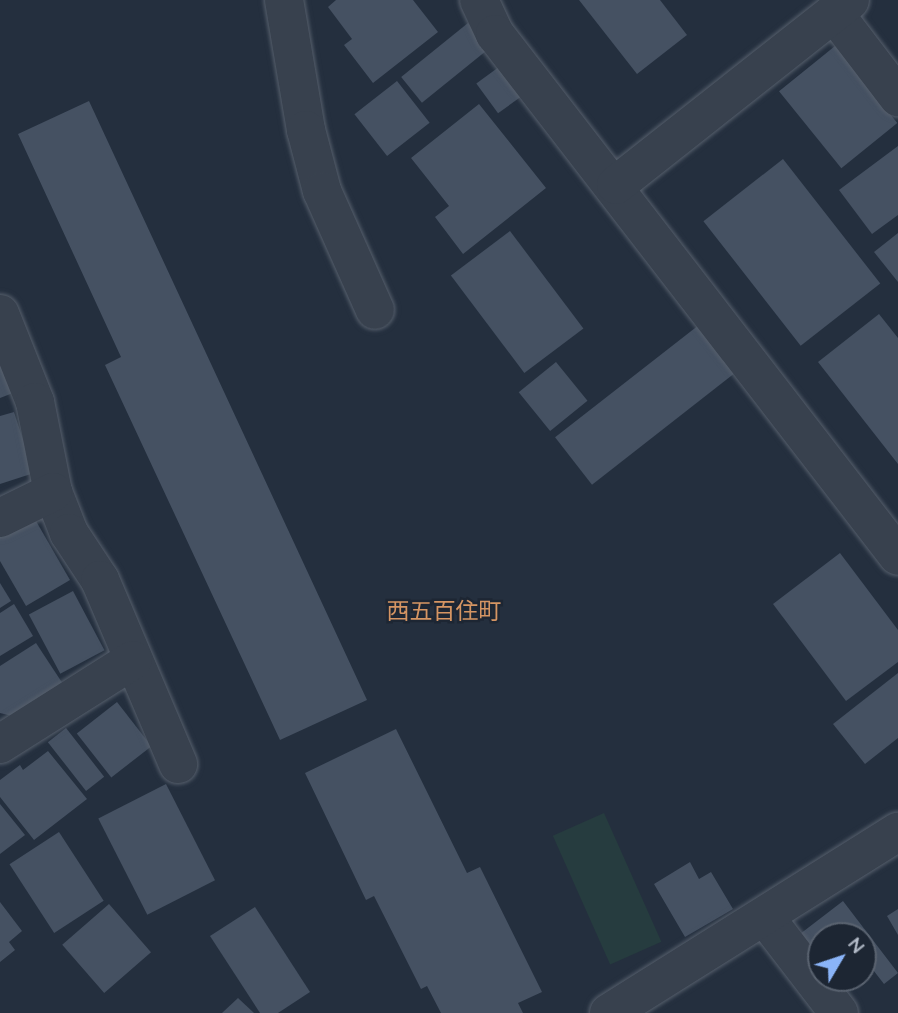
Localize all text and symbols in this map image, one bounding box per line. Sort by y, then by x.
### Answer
district label: 西五百住町 [387,597,501,625]
north arrow [807,922,877,992]
text: N [843,932,870,958]

